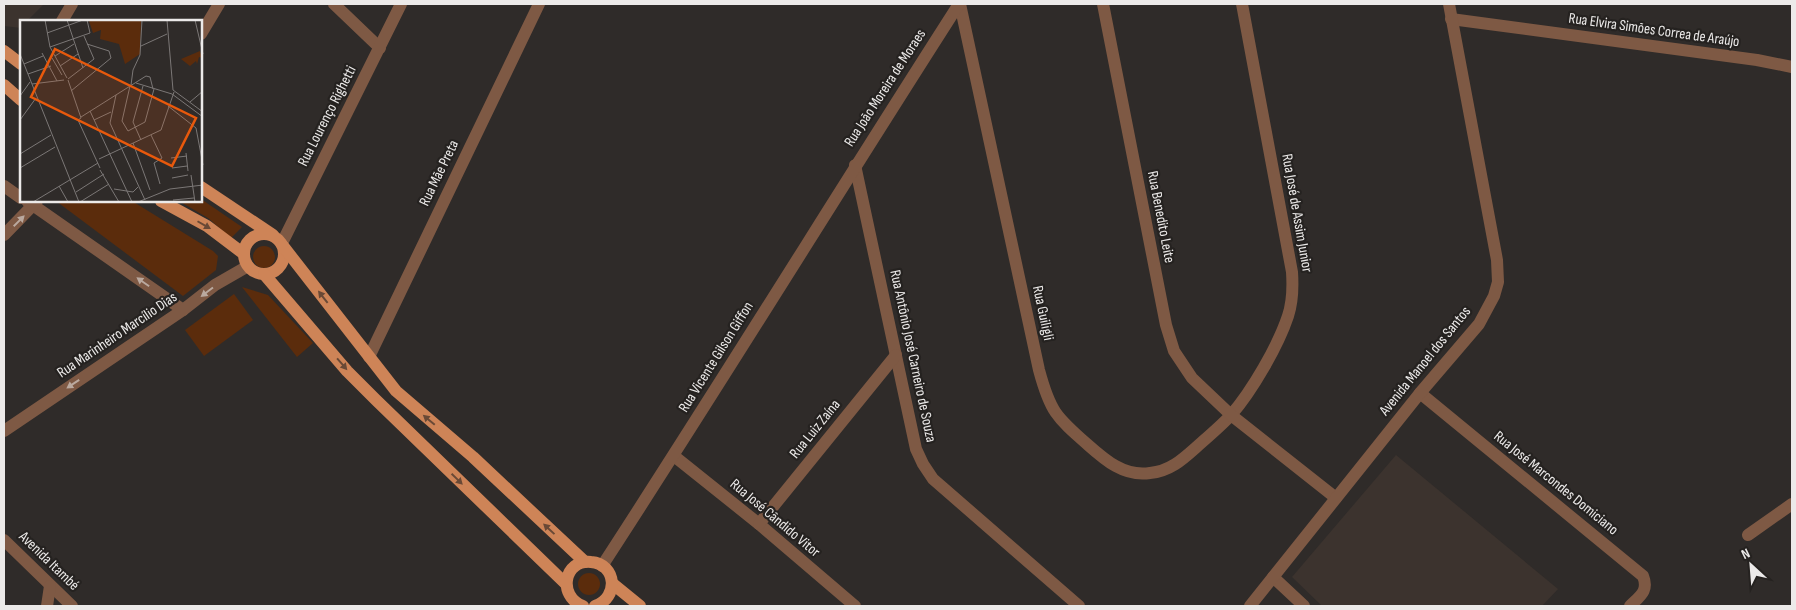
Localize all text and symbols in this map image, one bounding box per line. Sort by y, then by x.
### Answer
street label: Rua Elvira Simões Correa de Araújo [1567,9,1741,51]
inset map [20,20,202,202]
street label: Rua João Moreira de Moraes [840,26,930,150]
street label: Rua Lourenço Righetti [293,62,361,169]
street label: Rua Mãe Preta [415,137,463,209]
street label: Rua José de Assim Junior [1277,152,1317,274]
street label: Rua Benedito Leite [1143,169,1179,265]
one-way arrow [13,215,25,227]
one-way arrow [196,221,211,229]
street label: Rua Antônio José Carneiro de Souza [885,268,941,444]
one-way arrow [136,277,150,287]
street label: Rua Guiligli [1028,284,1058,342]
one-way arrow [201,286,214,297]
street label: Rua Marinheiro Marcílio Dias [53,288,181,382]
one-way arrow [317,291,328,304]
street label: Rua Vicente Gilson Giffon [674,298,758,416]
street label: Avenida Manoel dos Santos [1374,303,1475,420]
one-way arrow [336,358,348,370]
one-way arrow [66,379,80,389]
street label: Rua Luiz Zaína [785,395,845,462]
one-way arrow [422,414,435,425]
street label: Rua José Marcondes Domiciano [1490,427,1622,539]
one-way arrow [450,473,462,485]
street label: Rua José Cândido Vitor [726,475,825,562]
one-way arrow [544,523,556,535]
street label: Avenida Itambé [14,527,83,595]
north arrow [1726,540,1776,590]
text: N [1738,544,1753,563]

